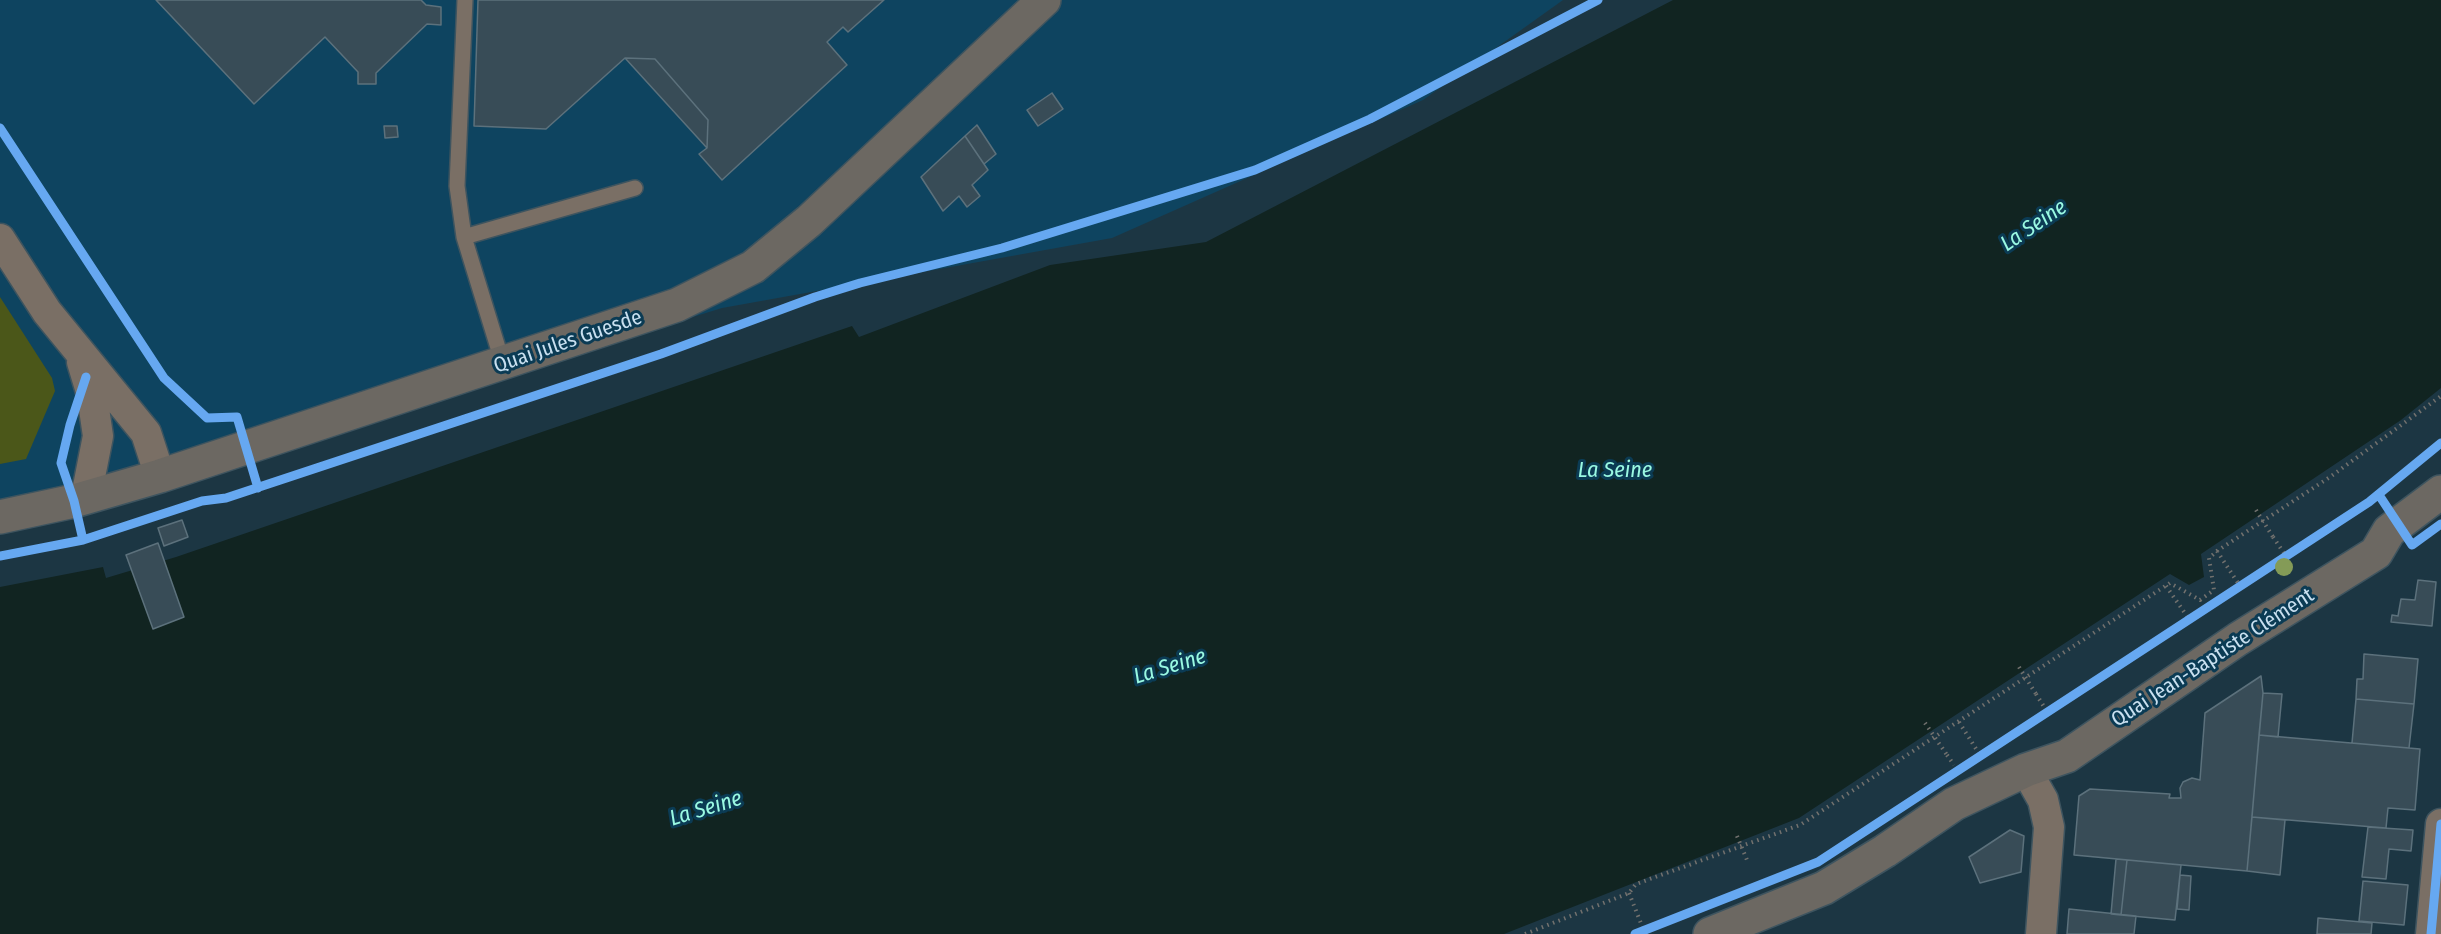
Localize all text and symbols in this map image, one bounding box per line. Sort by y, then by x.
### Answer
water label: La Seine [1996,194,2072,258]
street label: Quai Jules Guesde [491,305,645,379]
water label: La Seine [1578,458,1652,484]
street label: Quai Jean-Baptiste Clément [2107,583,2319,733]
water label: La Seine [1131,644,1209,690]
water label: La Seine [667,786,745,832]

